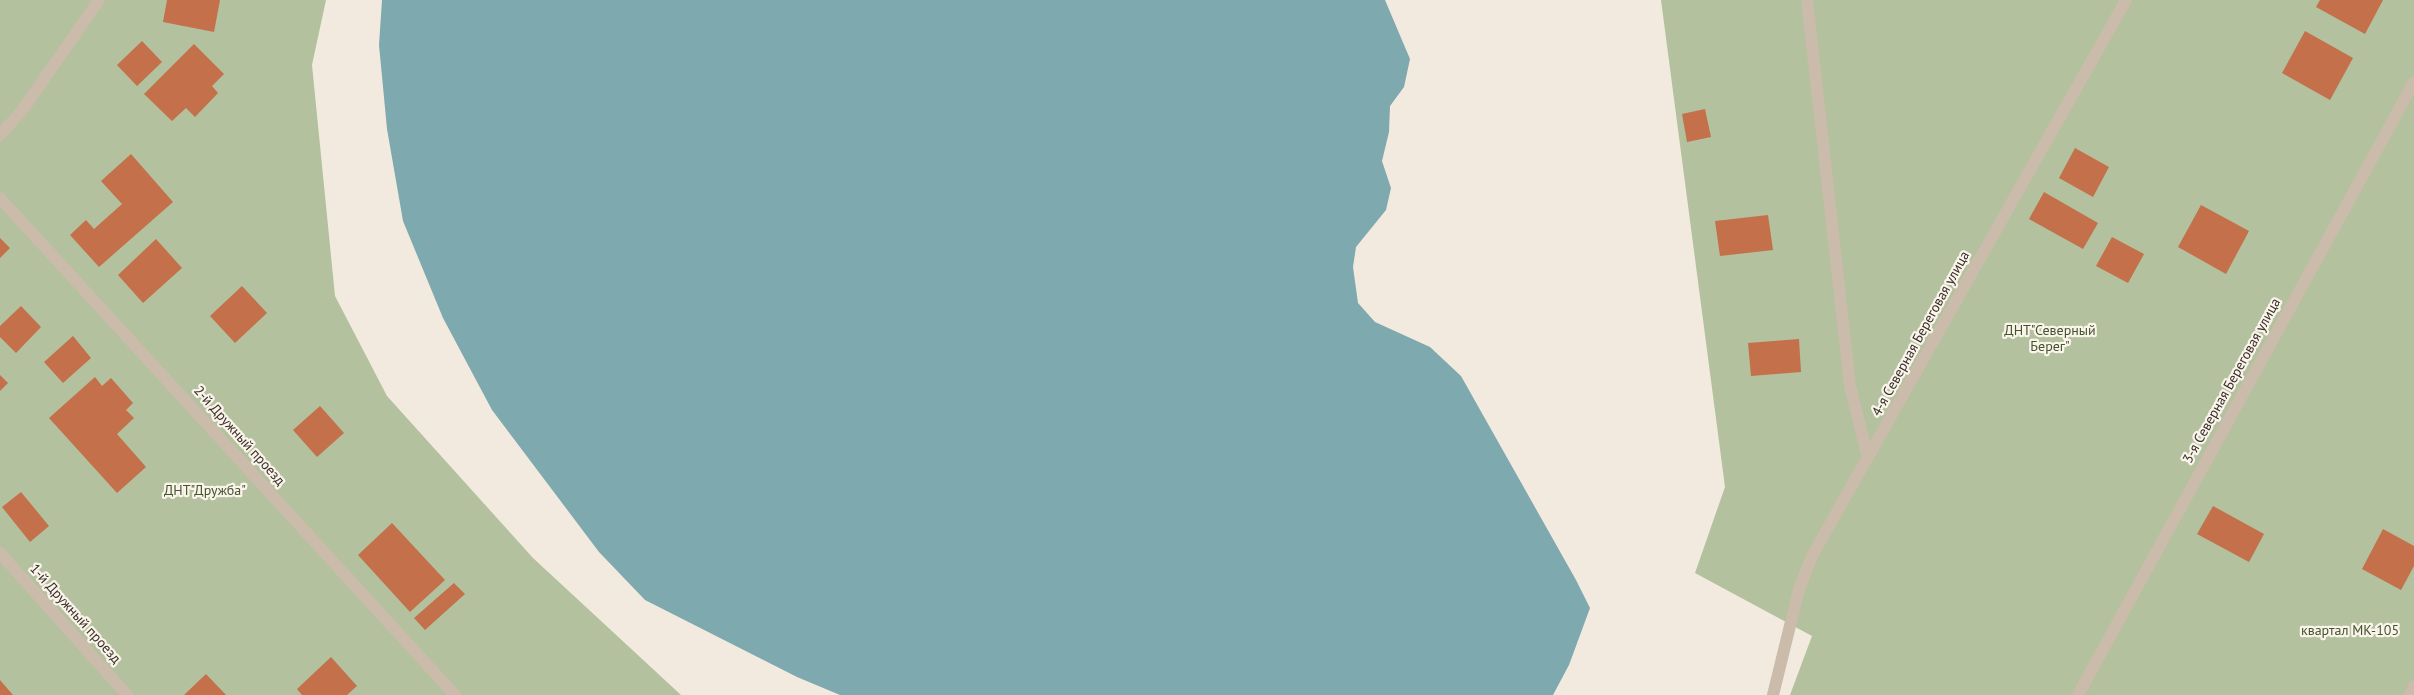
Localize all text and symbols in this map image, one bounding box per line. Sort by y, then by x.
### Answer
street label: 4-я Северная Береговая улица [1869,249,1973,419]
street label: 3-я Северная Береговая улица [2180,296,2284,466]
park label: ДНТ"Северный Берег" [2004,323,2096,356]
street label: 2-й Дружный проезд [190,383,288,489]
park label: ДНТ"Дружба" [164,483,246,499]
street label: 1-й Дружный проезд [26,561,124,667]
park label: квартал МК-105 [2301,623,2399,639]

